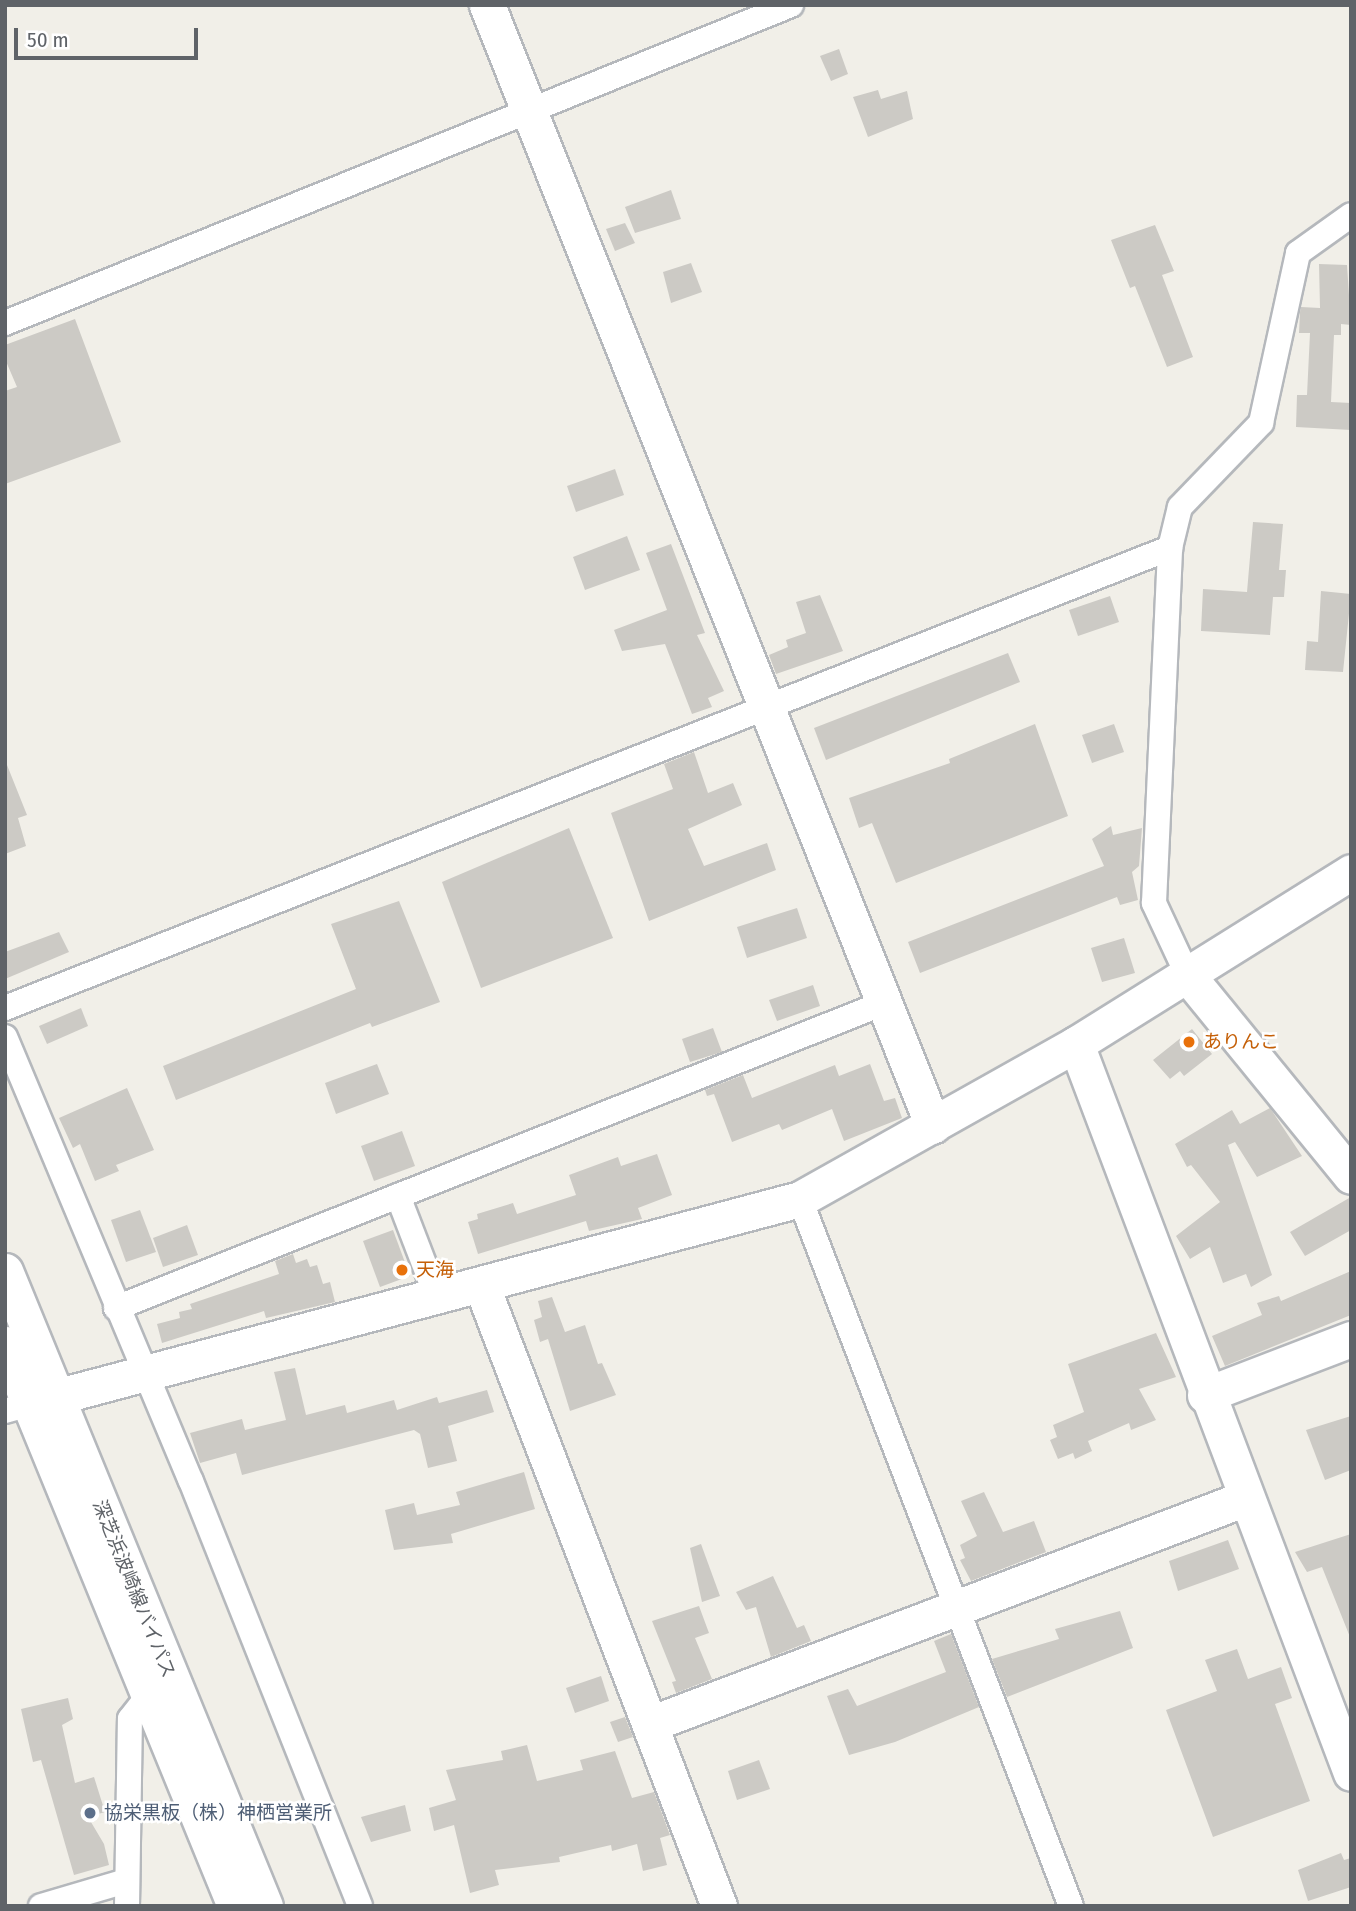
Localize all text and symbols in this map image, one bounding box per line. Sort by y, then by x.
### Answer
scale bar [18,14,201,58]
text: 50 m [27,27,69,53]
place label: ありんこ [1203,1031,1279,1053]
marker: ありんこ [1181,1034,1197,1050]
place label: 天海 [416,1259,454,1281]
marker: 天海 [394,1262,410,1278]
street label: 深芝浜波崎線バイパス [88,1497,180,1681]
place label: 協栄黒板（株）神栖営業所 [104,1802,332,1824]
marker: 協栄黒板（株）神栖営業所 [82,1805,98,1821]

